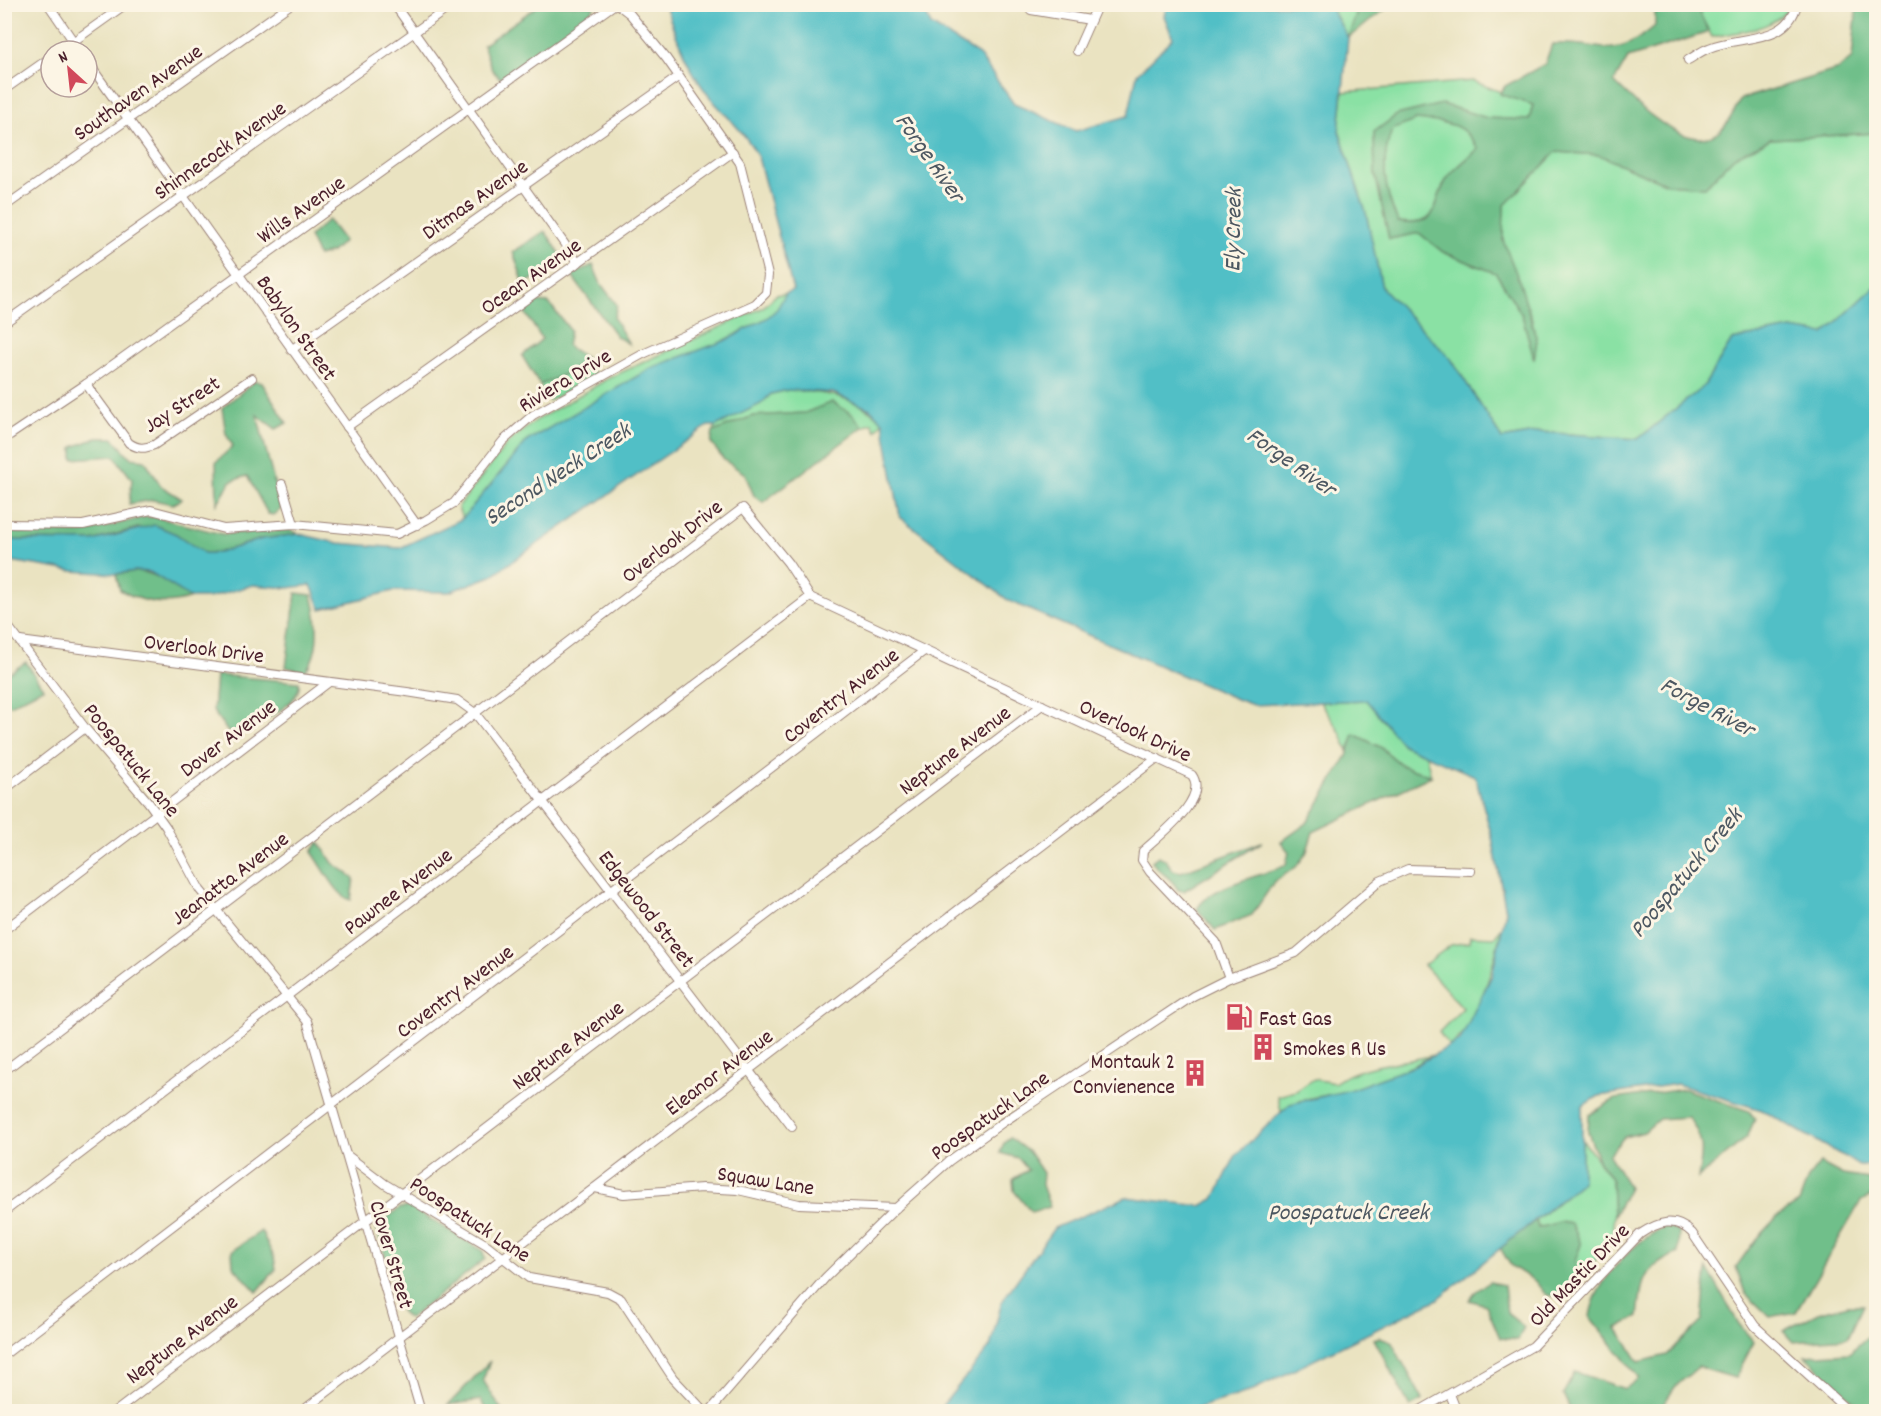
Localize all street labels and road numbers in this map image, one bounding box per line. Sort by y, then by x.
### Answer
street label: Southaven Avenue [68,38,210,150]
street label: Shinnecock Avenue [148,95,294,209]
street label: Ditmas Avenue [417,153,535,249]
street label: Wills Avenue [251,169,353,253]
street label: Ocean Avenue [475,232,589,324]
street label: Babylon Street [247,270,343,388]
street label: Riviera Drive [513,342,618,422]
street label: Jay Street [139,370,227,442]
street label: Overlook Drive [616,493,730,592]
street label: Overlook Drive [142,628,265,673]
street label: Coventry Avenue [777,641,907,752]
street label: Dover Avenue [174,693,284,786]
street label: Overlook Drive [1073,693,1196,772]
street label: Poospatuck Lane [75,697,186,825]
street label: Neptune Avenue [894,699,1019,804]
street label: Jeanatta Avenue [166,825,296,934]
street label: Pawnee Avenue [338,842,460,944]
street label: Edgewood Street [589,845,701,976]
street label: Coventry Avenue [391,938,521,1047]
street label: Neptune Avenue [507,994,632,1099]
street label: Eleanor Avenue [659,1023,781,1125]
street label: Poospatuck Lane [925,1064,1057,1169]
street label: Squaw Lane [715,1160,816,1205]
street label: Poospatuck Lane [402,1170,536,1272]
street label: Clover Street [359,1197,420,1313]
street label: Old Mastic Drive [1523,1217,1638,1335]
street label: Neptune Avenue [121,1288,246,1393]

